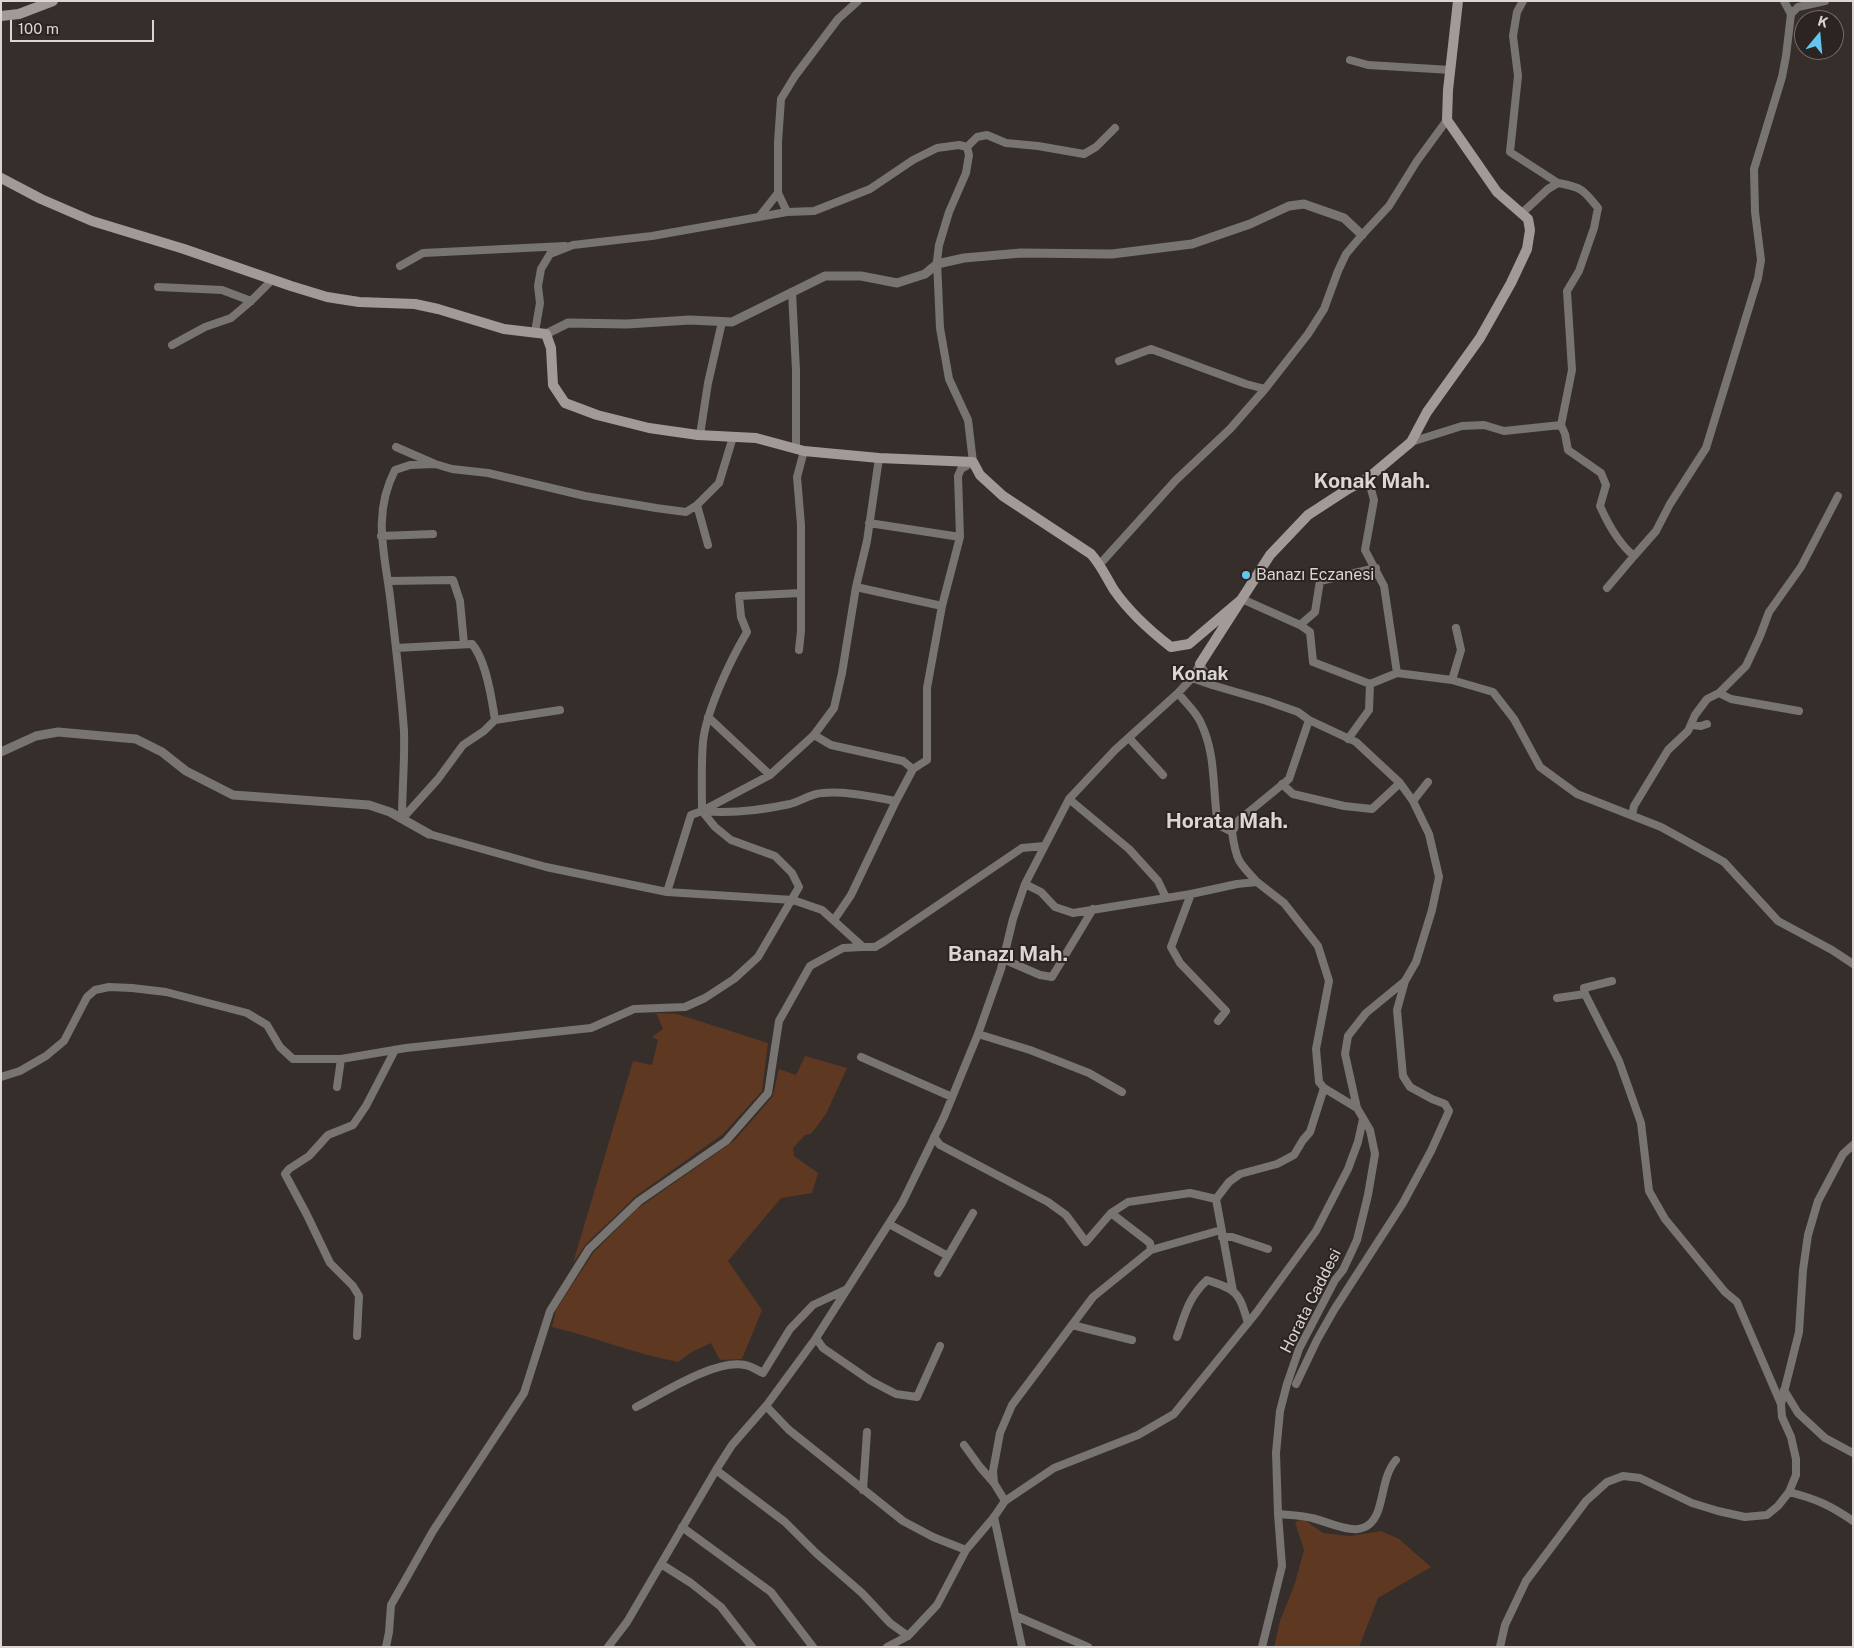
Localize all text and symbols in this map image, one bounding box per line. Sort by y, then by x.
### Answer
scale bar [12,10,156,42]
north arrow [1794,10,1844,60]
text: K [1816,12,1830,31]
text: 100 m [18,20,59,37]
district label: Konak Mah. [1314,469,1430,495]
place label: Banazı Eczanesi [1256,565,1374,585]
marker: Banazı Eczanesi [1240,569,1252,581]
district label: Konak [1172,663,1228,685]
district label: Horata Mah. [1166,809,1288,835]
district label: Banazı Mah. [948,942,1068,968]
street label: Horata Caddesi [1276,1246,1346,1356]

